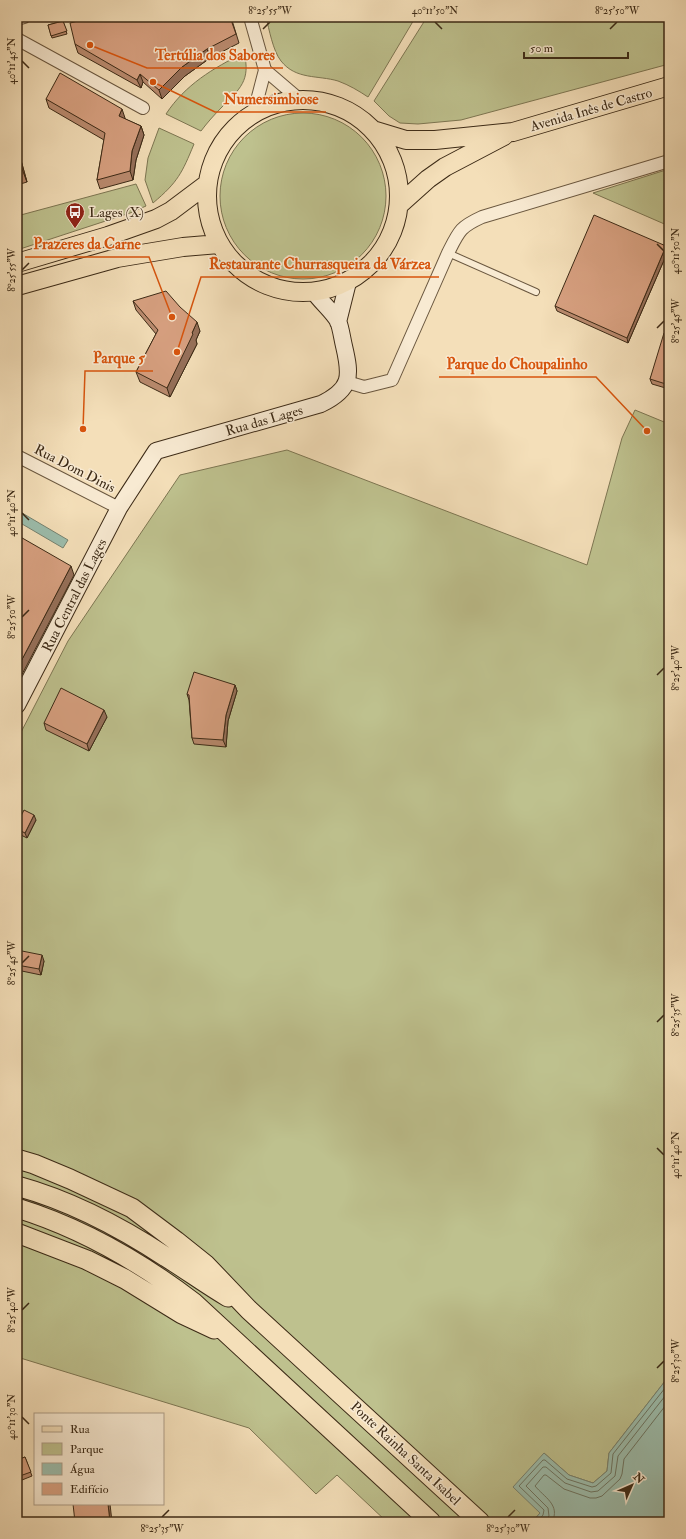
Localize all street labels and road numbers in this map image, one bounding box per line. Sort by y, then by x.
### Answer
street label: Avenida Inês de Castro [527,84,654,135]
street label: Rua das Lages [224,401,305,440]
street label: Rua Dom Dinis [31,441,118,496]
street label: Rua Central das Lages [39,536,110,655]
street label: Ponte Rainha Santa Isabel [347,1398,464,1509]

